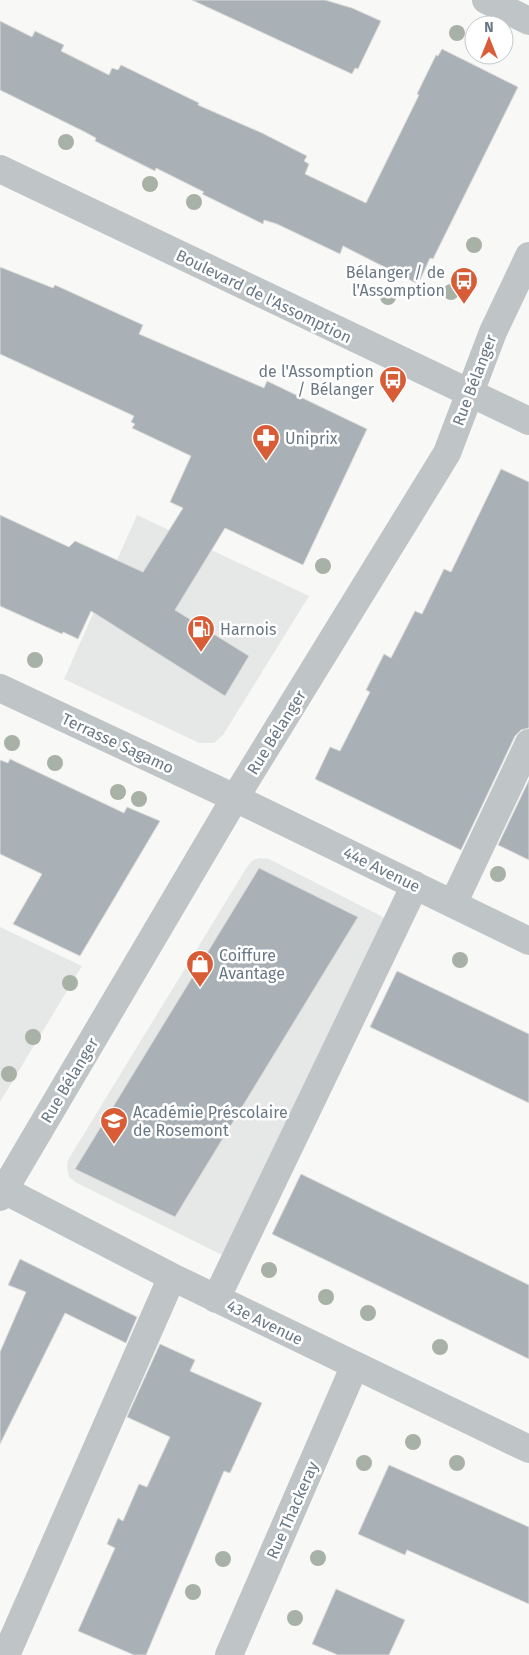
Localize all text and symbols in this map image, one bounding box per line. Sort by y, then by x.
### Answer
north arrow [464,15,514,65]
text: N [484,19,494,36]
street label: Boulevard de l'Assomption [173,246,355,347]
place label: Bélanger / de l'Assomption [346,263,445,300]
bus stop icon: Bélanger / de l'Assomption [449,266,479,305]
street label: Rue Bélanger [448,331,501,428]
place label: de l'Assomption / Bélanger [258,362,375,399]
bus stop icon: de l'Assomption / Bélanger [378,365,408,404]
pharmacy icon: Uniprix [251,423,281,462]
place label: Uniprix [285,429,338,448]
fuel station icon: Harnois [186,614,216,653]
place label: Harnois [220,620,276,639]
street label: Rue Bélanger [243,686,310,778]
street label: Terrasse Sagamo [59,709,177,778]
street label: 44e Avenue [340,843,423,896]
place label: Coiffure Avantage [219,946,285,983]
shop icon: Coiffure Avantage [185,949,215,988]
street label: Rue Bélanger [37,1033,103,1126]
place label: Académie Préscolaire de Rosemont [133,1103,288,1140]
school or university icon: Académie Préscolaire de Rosemont [99,1106,129,1145]
street label: 43e Avenue [224,1296,306,1349]
street label: Rue Thackeray [262,1458,322,1562]

